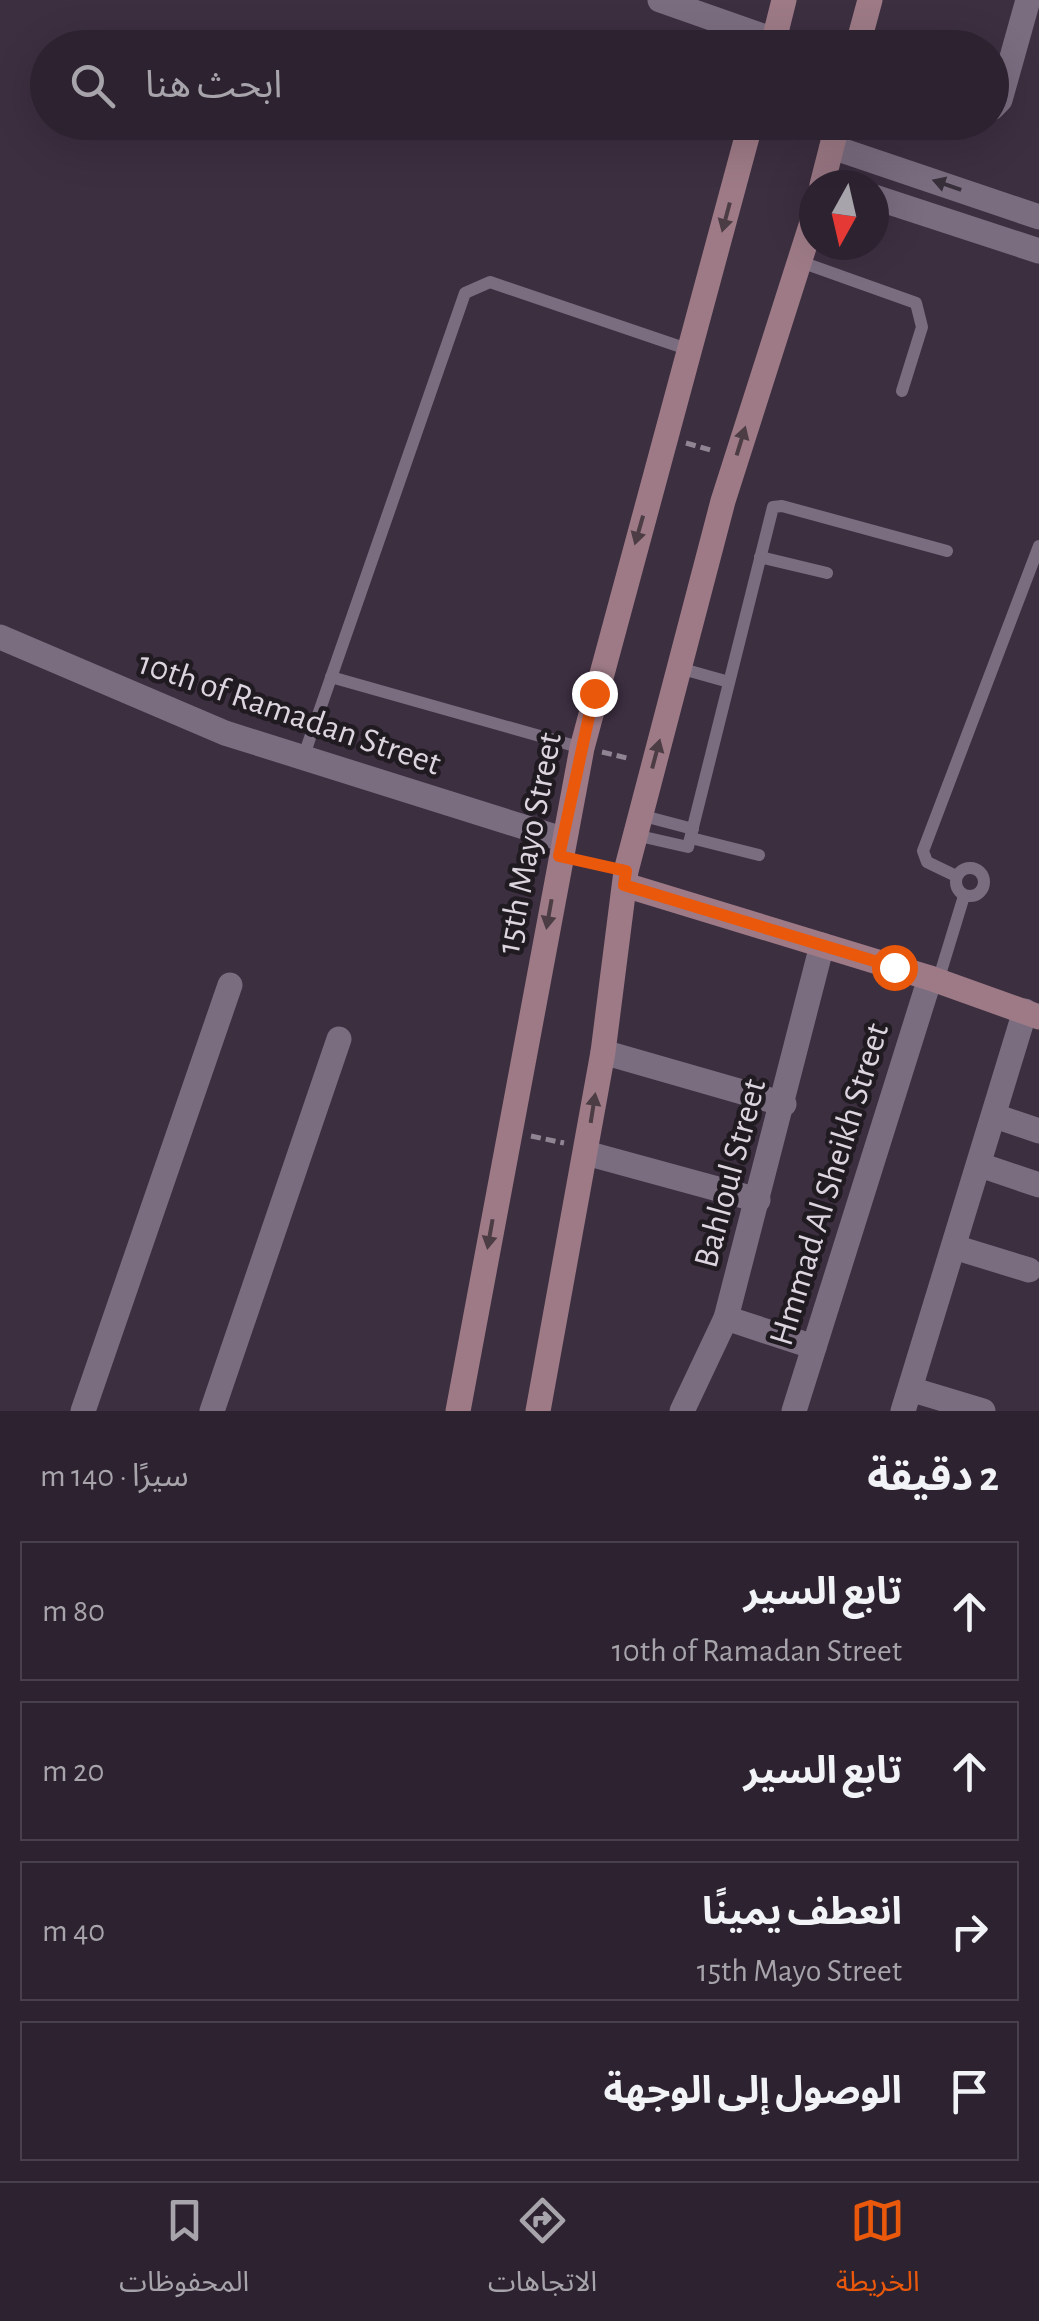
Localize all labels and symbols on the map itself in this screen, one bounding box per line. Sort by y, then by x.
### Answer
north arrow [799,170,889,260]
one-way arrow [931,177,961,192]
one-way arrow [717,202,733,233]
one-way arrow [734,425,749,456]
one-way arrow [631,515,646,546]
street label: 10th of Ramadan Street [134,645,445,782]
route end [572,671,618,717]
street label: 15th Mayo Street [491,730,568,957]
one-way arrow [648,739,664,770]
one-way arrow [541,899,556,930]
route start [872,945,918,991]
street label: Hmmad Al Sheikh Street [764,1019,895,1350]
street label: Bahloul Street [688,1075,772,1271]
one-way arrow [586,1092,601,1124]
one-way arrow [482,1219,498,1250]

